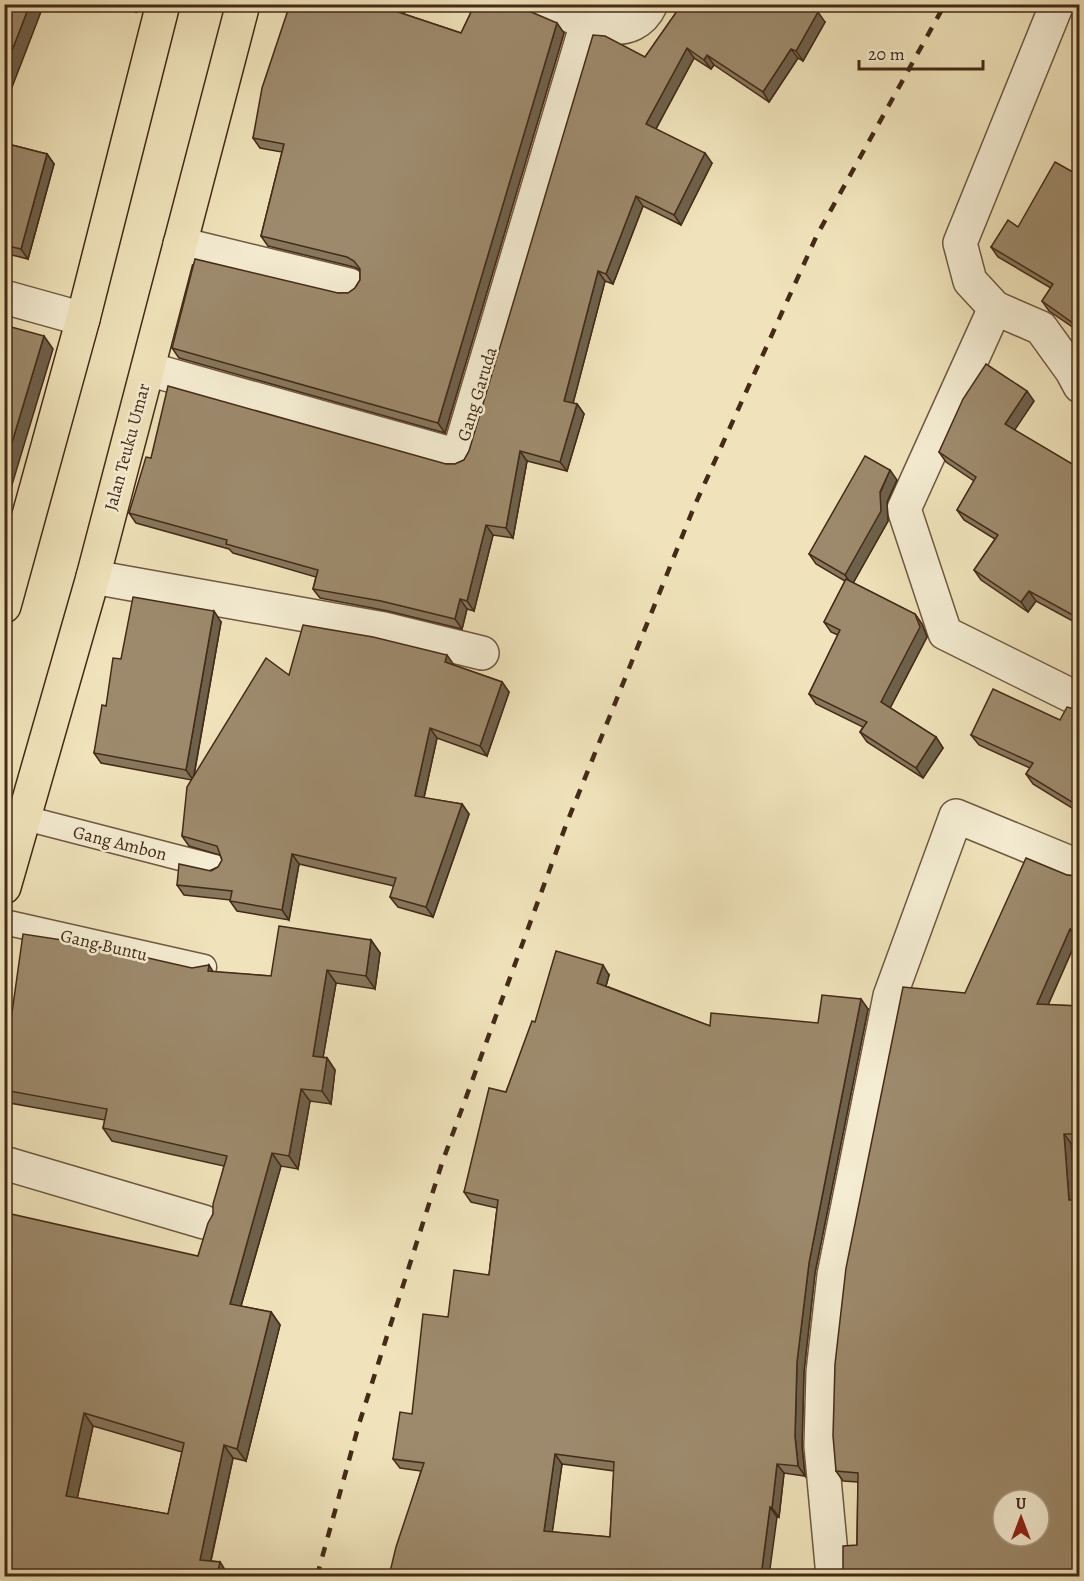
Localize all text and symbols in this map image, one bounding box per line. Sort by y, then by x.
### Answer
scale bar [859,33,984,71]
text: 20 m [868,42,905,66]
street label: Gang Garuda [451,343,503,444]
street label: Jalan Teuku Umar [98,381,156,513]
street label: Gang Ambon [71,820,169,866]
street label: Gang Buntu [58,923,150,967]
north arrow [991,1488,1051,1548]
text: U [1016,1493,1027,1515]

